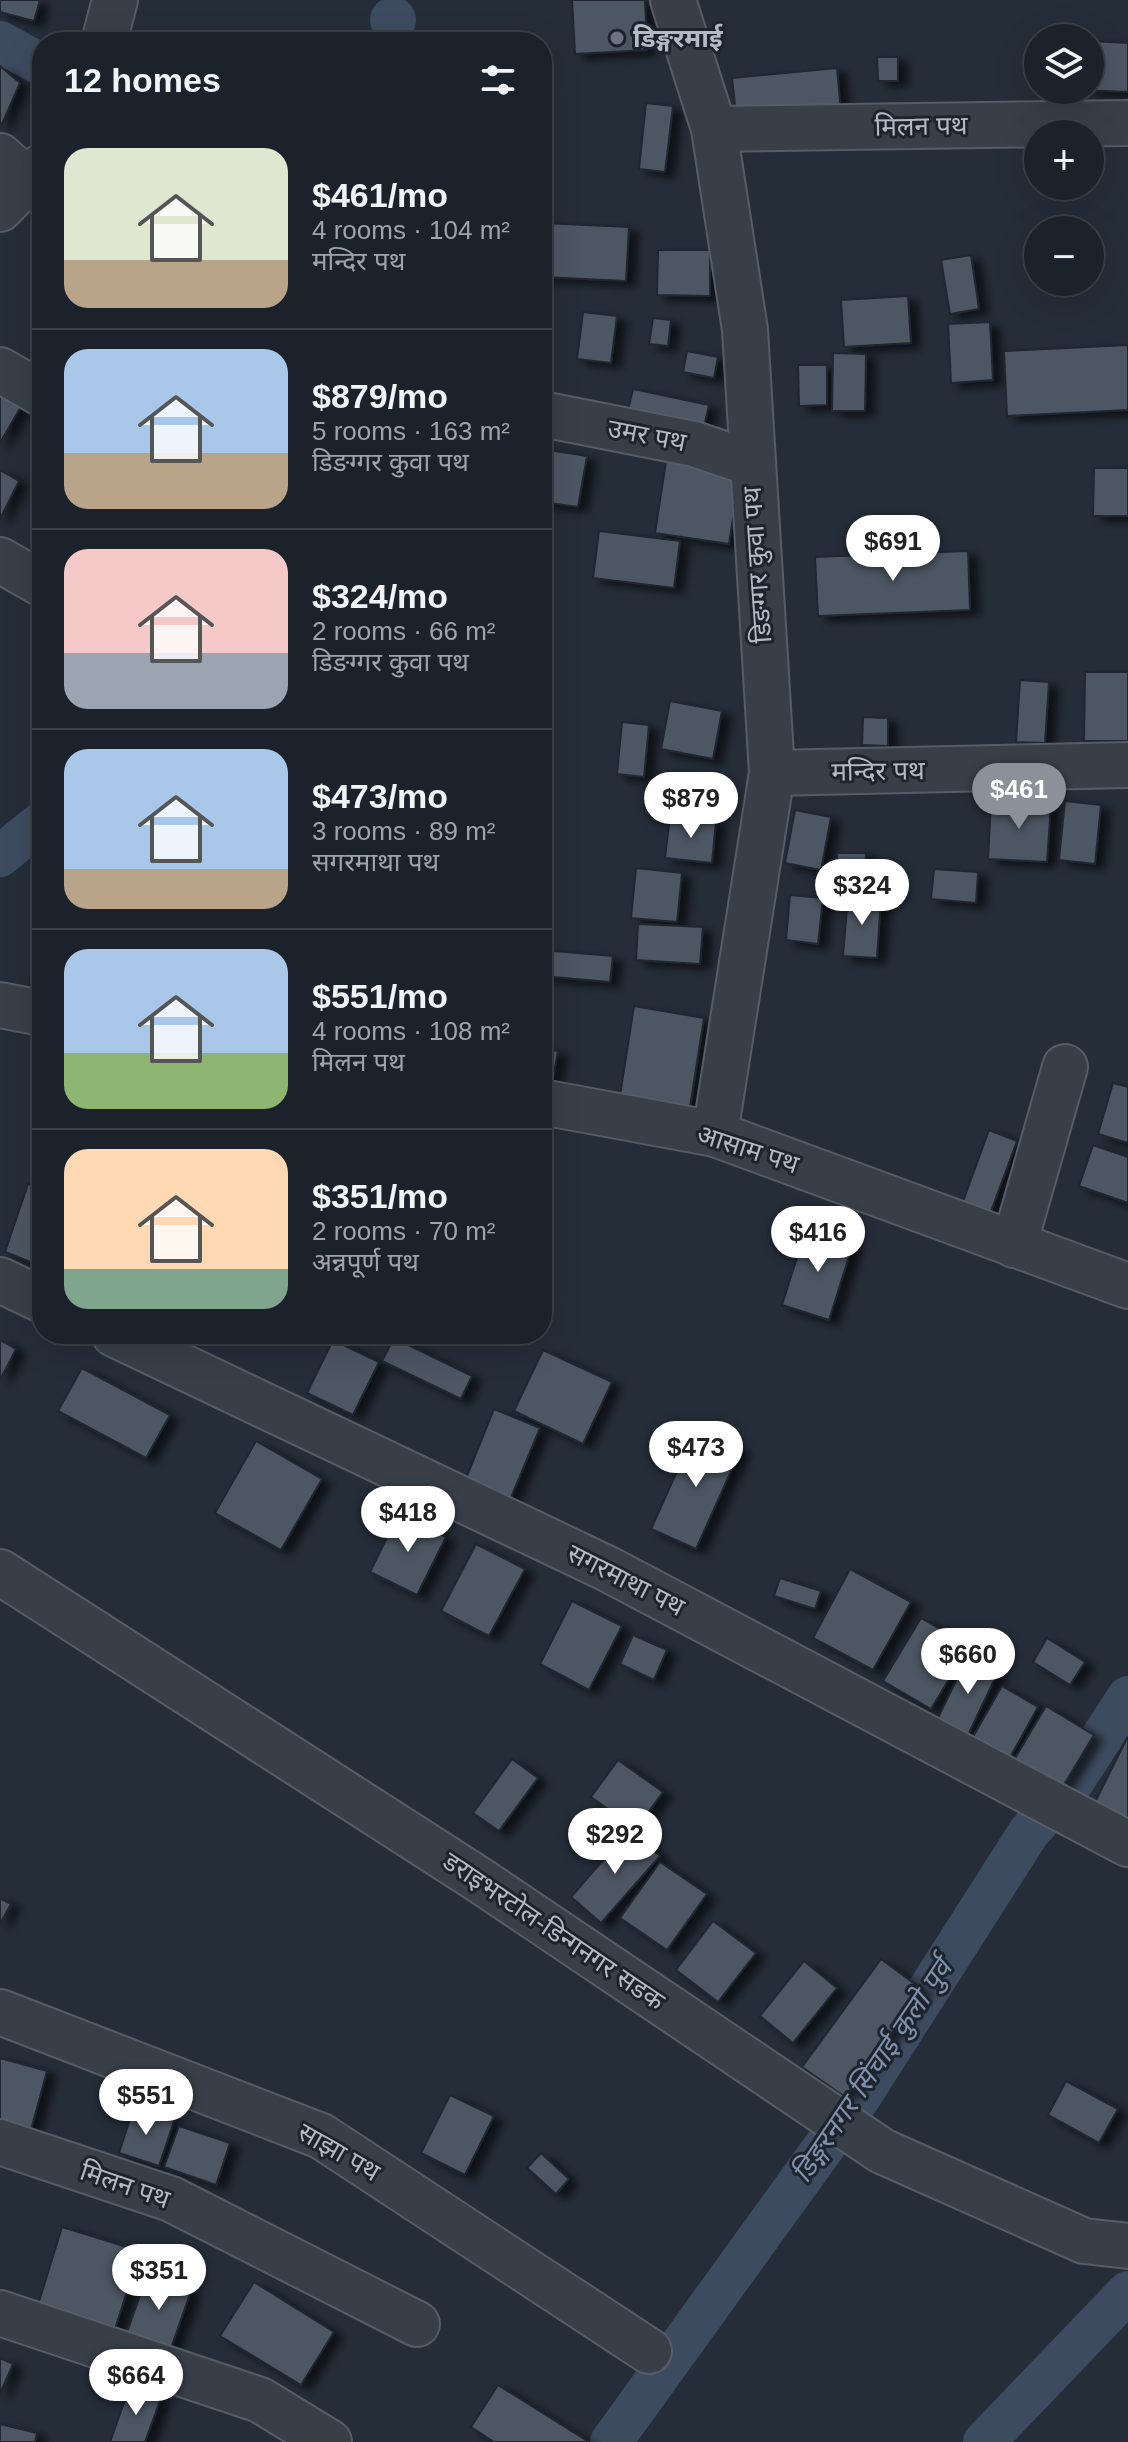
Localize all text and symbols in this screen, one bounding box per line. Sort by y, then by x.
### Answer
place label: डिङ्गरमाई [633,23,724,53]
map controls [1024,24,1104,296]
button: layers [1024,24,1104,104]
marker: डिङ्गरमाई [608,29,626,47]
icon: filters [476,58,520,102]
text: 12 homes [64,61,221,99]
street label: मिलन पथ [874,110,968,142]
button: + [1024,120,1104,200]
text: $461/mo [312,176,448,214]
icon: home [128,180,224,276]
text: 4 rooms · 104 m² [312,215,510,245]
button: − [1024,216,1104,296]
text: मन्दिर पथ [312,246,405,276]
text: $879/mo [312,377,448,415]
icon: home [128,381,224,477]
street label: उमर पथ [605,413,689,457]
text: 5 rooms · 163 m² [312,416,510,446]
text: डिङग्गर कुवा पथ [312,447,469,477]
street label: डिङग्गर कुवा पथ [737,485,778,644]
pin: $691 [846,515,940,583]
text: $691 [864,526,922,556]
text: $324/mo [312,577,448,615]
icon: home [128,581,224,677]
text: 2 rooms · 66 m² [312,616,496,646]
text: डिङग्गर कुवा पथ [312,647,469,677]
street label: मन्दिर पथ [831,755,925,787]
pin: $461 [972,763,1066,831]
pin: $879 [644,772,738,840]
text: $461 [990,774,1048,804]
text: $473/mo [312,777,448,815]
icon: home [128,781,224,877]
text: $879 [662,783,720,813]
text: 3 rooms · 89 m² [312,816,496,846]
text: सगरमाथा पथ [312,847,439,877]
pin: $324 [815,859,909,927]
text: $324 [833,870,891,900]
text: $551/mo [312,977,448,1015]
icon: home [128,981,224,1077]
text: 4 rooms · 108 m² [312,1016,510,1046]
text: मिलन पथ [312,1047,405,1077]
street label: आसाम पथ [693,1119,803,1180]
text: $351/mo [312,1177,448,1215]
icon: home [128,1181,224,1277]
pin: $416 [771,1206,865,1274]
text: 2 rooms · 70 m² [312,1216,496,1246]
text: $416 [789,1217,847,1247]
text: अन्नपूर्ण पथ [312,1247,419,1277]
pin: $473 [649,1421,743,1489]
text: $473 [667,1432,725,1462]
pin: $418 [361,1486,455,1554]
text: $418 [379,1497,437,1527]
street label: सगरमाथा पथ [563,1538,690,1622]
pin: $660 [921,1628,1015,1696]
text: $660 [939,1639,997,1669]
pin: $292 [568,1808,662,1876]
text: $292 [586,1819,644,1849]
street label: डराइभरटोल-डिन्गनगर सडक [437,1845,671,2017]
water label: डिङ्गरनगर सिंचाई कुलो पुर्व [785,1948,964,2189]
pin: $551 [99,2069,193,2137]
text: $551 [117,2080,175,2110]
street label: साझा पथ [293,2117,386,2188]
street label: मिलन पथ [76,2156,174,2214]
pin: $351 [112,2244,206,2312]
text: $351 [130,2255,188,2285]
pin: $664 [89,2349,183,2417]
text: $664 [107,2360,165,2390]

